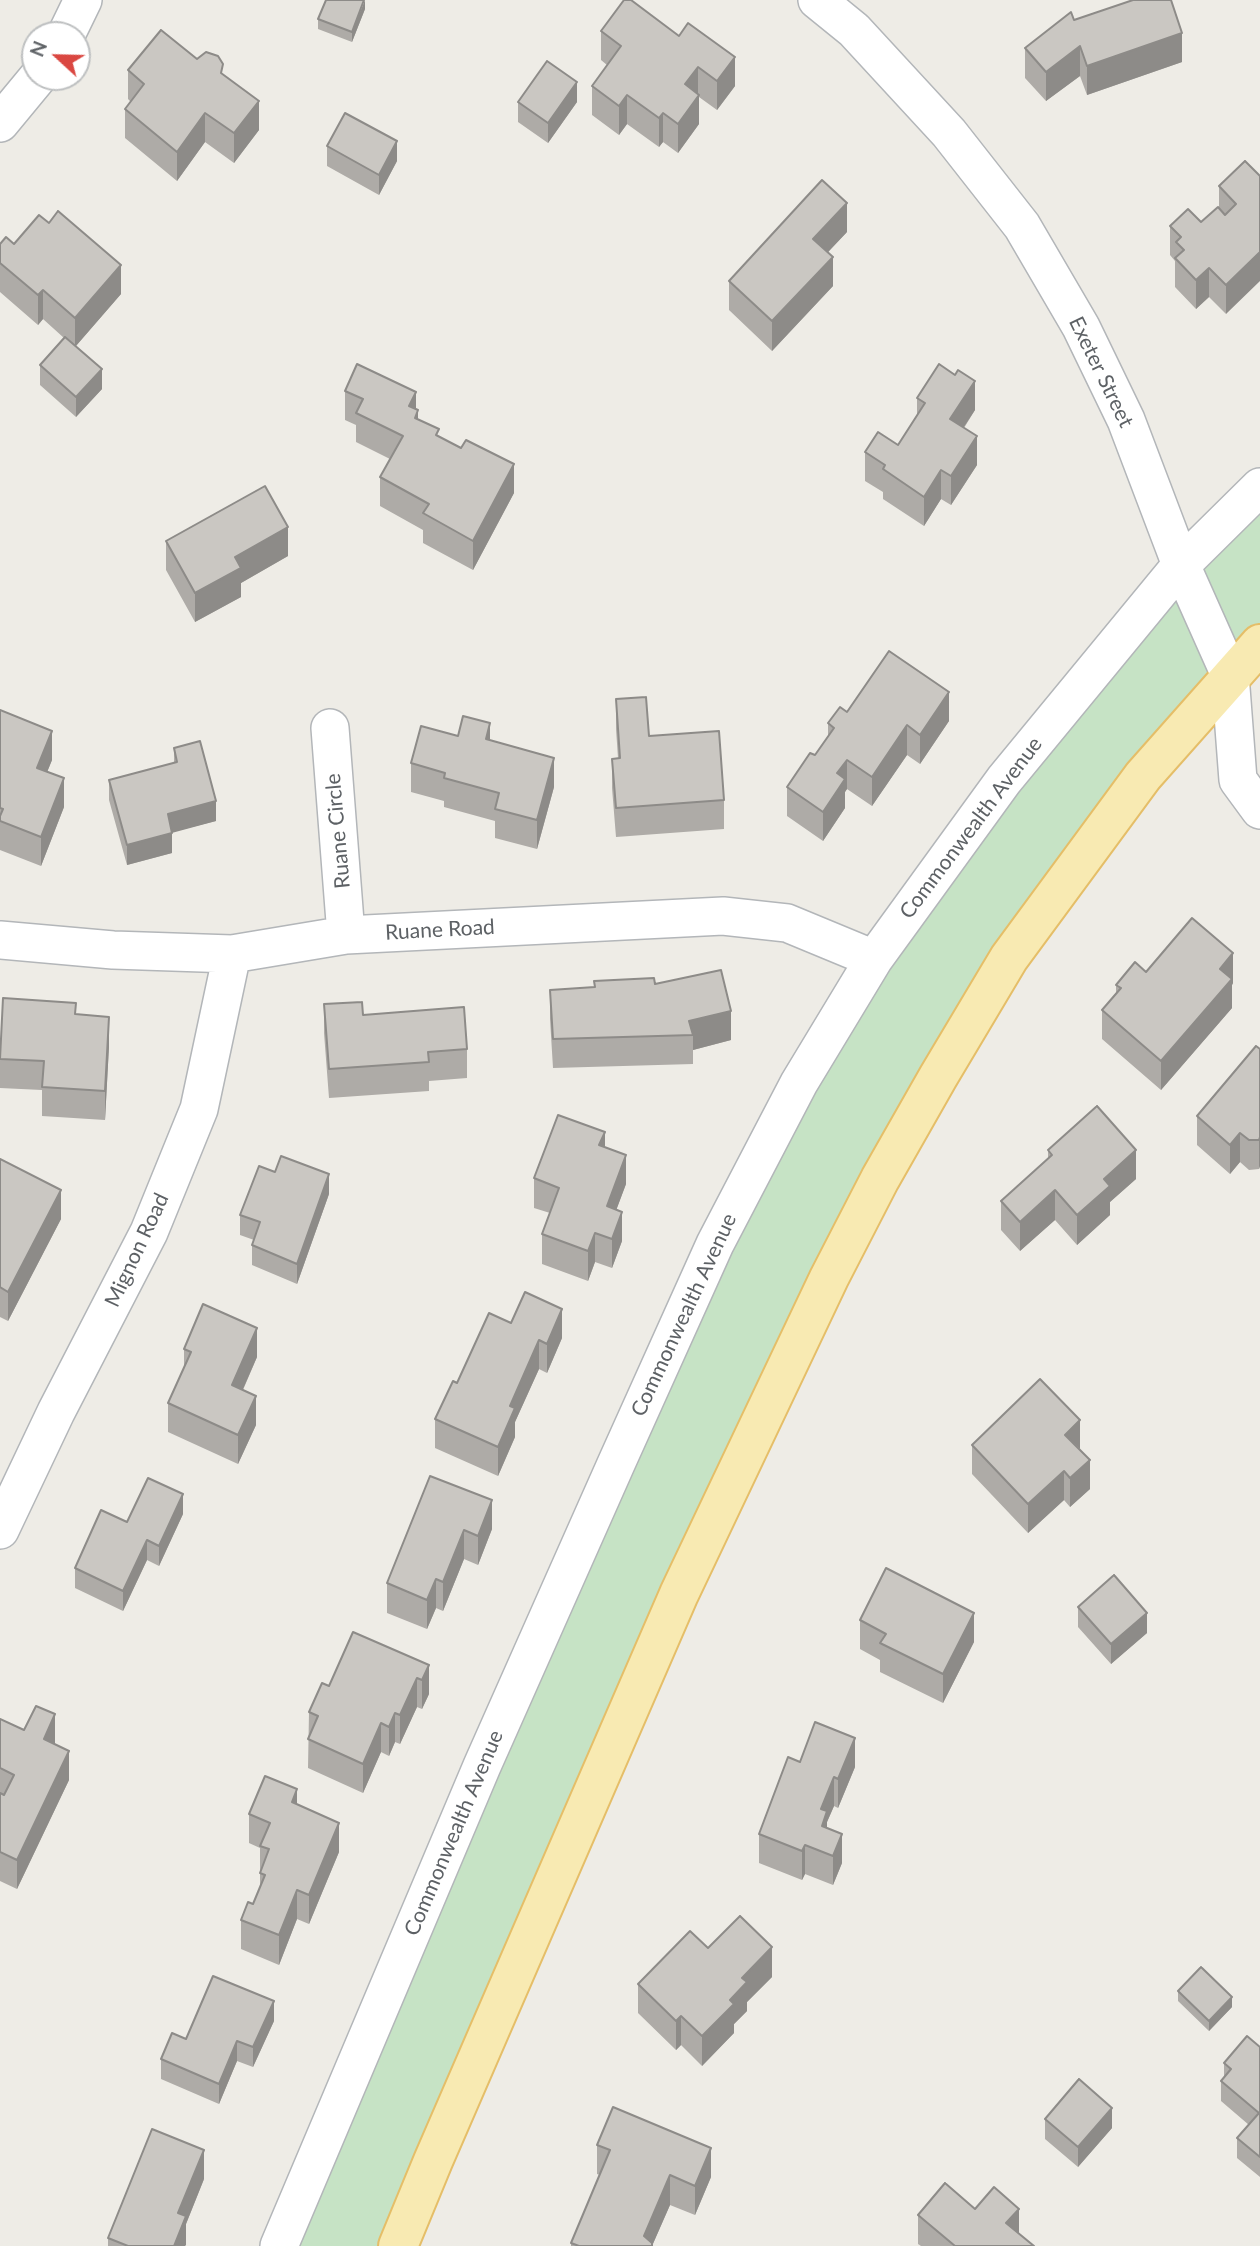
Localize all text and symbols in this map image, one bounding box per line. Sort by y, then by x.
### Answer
north arrow [21,21,91,91]
text: N [25,38,51,60]
street label: Exeter Street [1063,313,1139,431]
street label: Commonwealth Avenue [894,732,1048,924]
street label: Ruane Circle [320,772,356,890]
street label: Ruane Road [385,915,495,945]
street label: Mignon Road [100,1189,174,1311]
street label: Commonwealth Avenue [626,1210,742,1420]
street label: Commonwealth Avenue [399,1726,509,1940]

